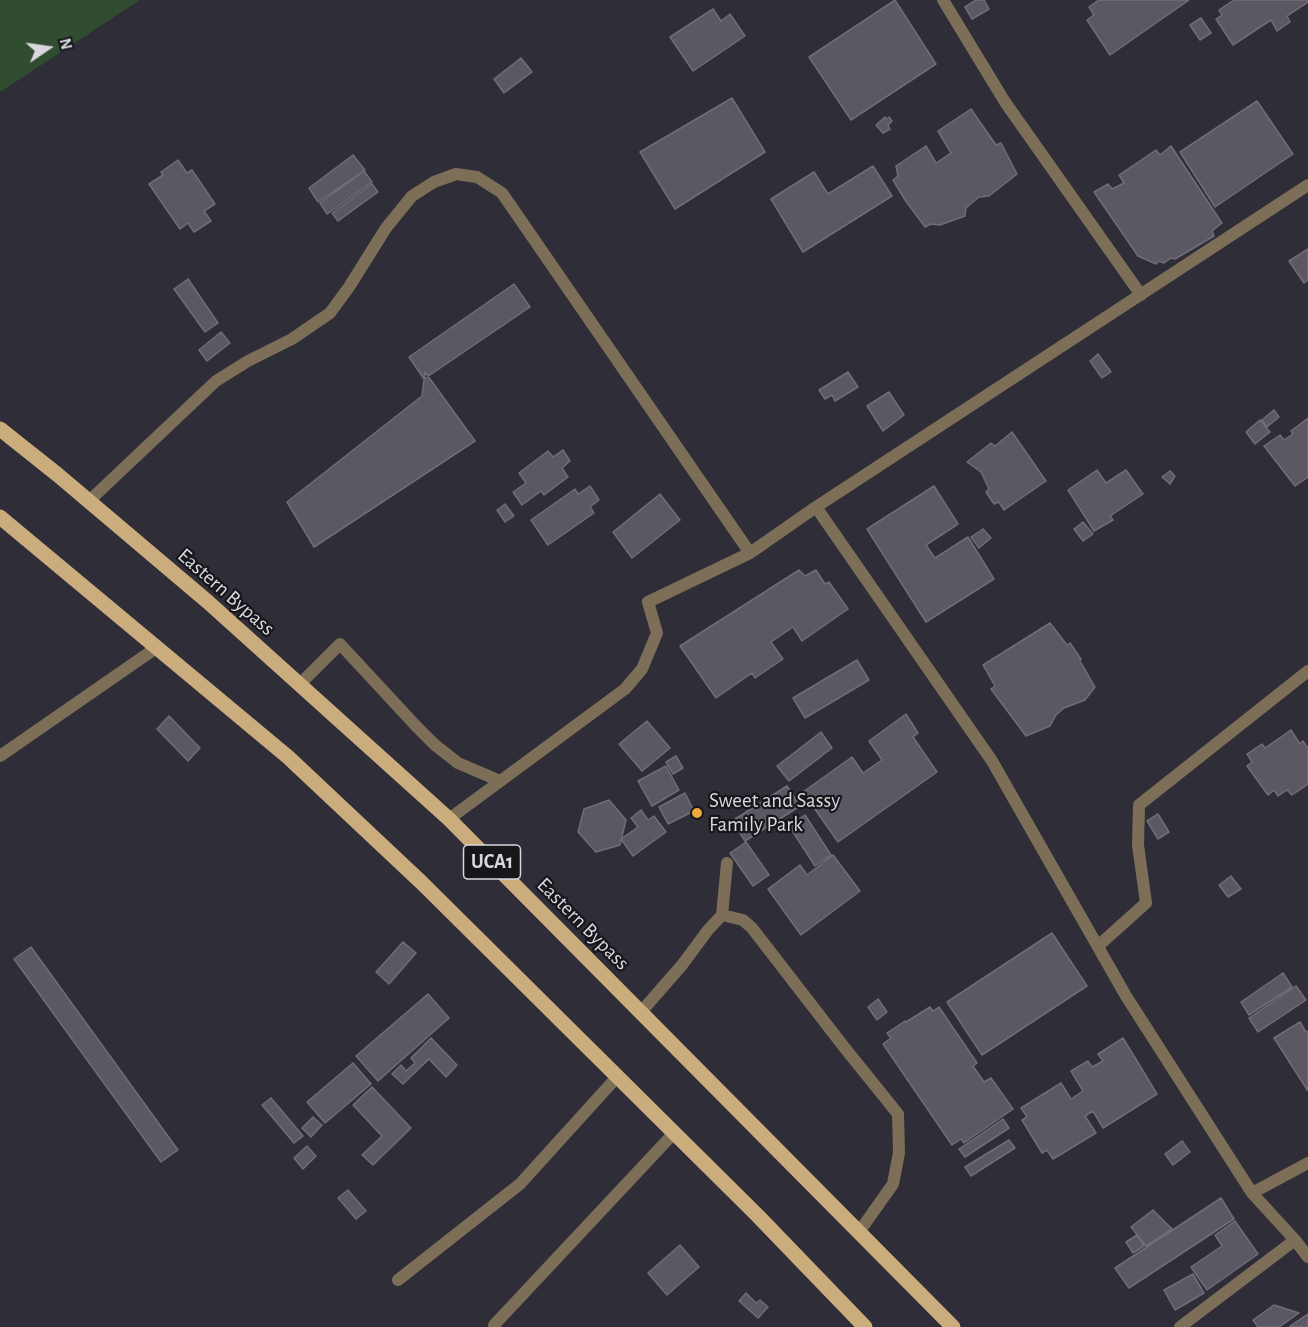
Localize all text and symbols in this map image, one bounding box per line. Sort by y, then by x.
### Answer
north arrow [18,18,78,78]
text: N [56,37,75,51]
street label: Eastern Bypass [172,543,280,641]
place label: Sweet and Sassy Family Park [709,788,840,838]
marker: Sweet and Sassy Family Park [690,806,704,820]
road number: UCA1 [464,845,520,879]
street label: Eastern Bypass [531,872,635,976]

